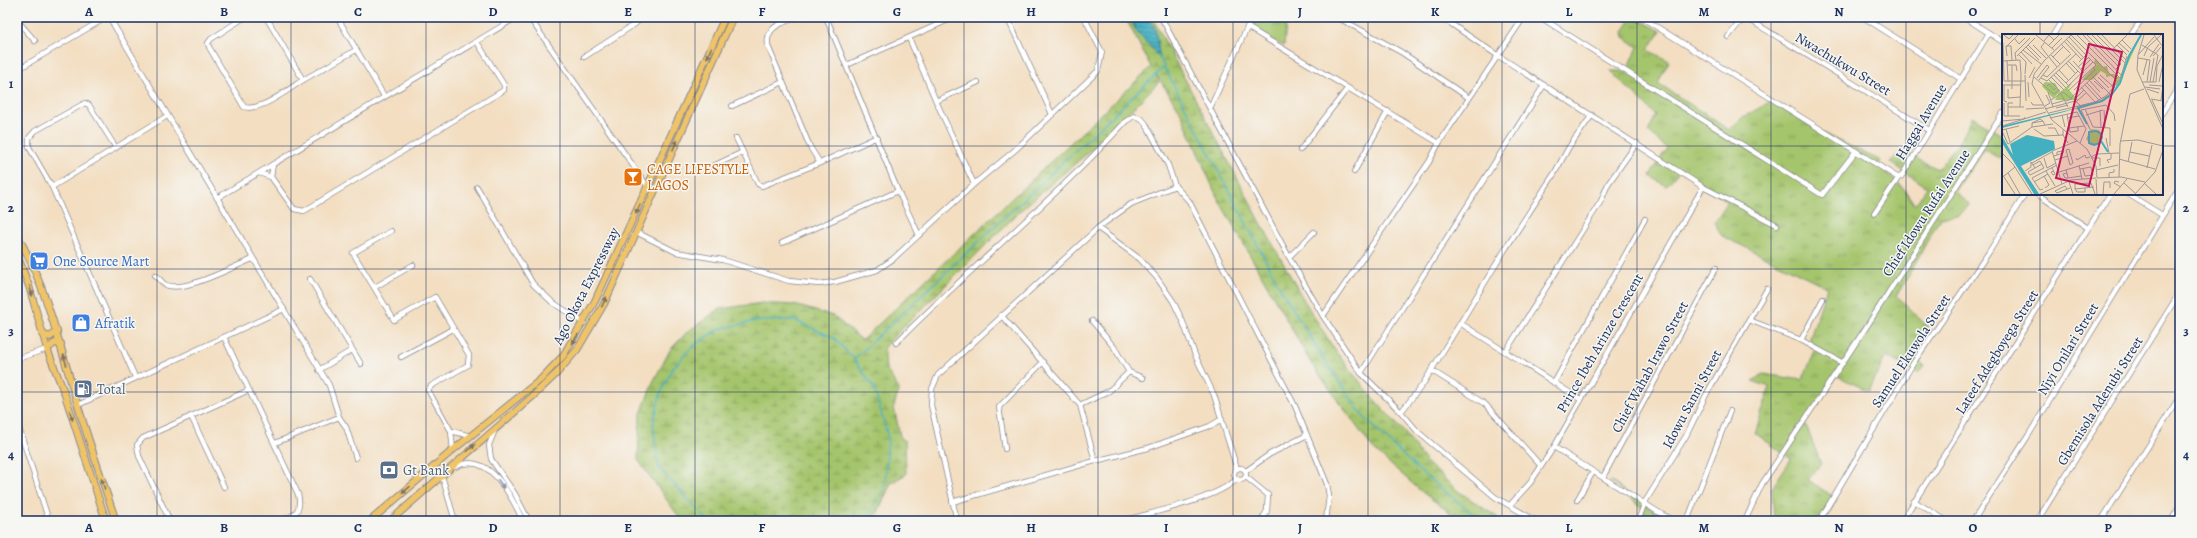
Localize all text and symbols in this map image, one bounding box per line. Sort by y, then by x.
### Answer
text: A [84,3,94,20]
text: B [220,3,228,20]
text: C [354,3,362,20]
text: D [488,3,498,20]
text: E [624,3,632,20]
text: F [759,3,766,20]
text: G [893,3,901,20]
text: H [1026,3,1036,20]
text: I [1164,3,1169,20]
text: J [1298,3,1302,20]
text: K [1431,3,1440,20]
text: L [1566,3,1573,20]
text: M [1699,3,1710,20]
text: N [1834,3,1844,20]
text: O [1969,3,1978,20]
text: P [2104,3,2112,20]
street label: Nwachukwu Street [1792,28,1895,100]
inset map [2002,34,2163,195]
one-way arrow [705,47,711,59]
text: 1 [9,75,14,92]
text: 1 [2184,75,2189,92]
street label: Haggai Avenue [1891,80,1951,164]
one-way arrow [672,140,678,151]
street label: Chief Idowu Rufai Avenue [1878,146,1974,280]
place label: CAGE LIFESTYLE LAGOS [647,160,749,195]
bar icon: CAGE LIFESTYLE LAGOS [622,166,644,188]
text: 2 [8,199,15,216]
text: 2 [2183,199,2190,216]
one-way arrow [634,204,640,216]
street label: Ago Okota Expressway [548,223,624,349]
supermarket icon: One Source Mart [28,250,50,272]
place label: One Source Mart [53,252,150,271]
street label: Prince Ibeh Arinze Crescent [1552,269,1648,416]
one-way arrow [28,286,34,298]
street label: Lateef Adegboyega Street [1951,286,2043,418]
street label: Samuel Ekuwola Street [1867,290,1955,411]
one-way arrow [601,297,607,308]
street label: Chief Wahab Irawo Street [1607,298,1693,436]
street label: Niyi Onilari Street [2033,299,2103,399]
shop icon: Afratik [70,312,92,334]
place label: Afratik [94,314,135,333]
text: 3 [8,322,14,339]
text: 3 [2183,322,2189,339]
one-way arrow [571,333,578,345]
street label: Gbemisola Adenubi Street [2053,333,2148,469]
street label: Idowu Sanni Street [1658,346,1726,452]
one-way arrow [62,354,68,366]
fuel station icon: Total [72,378,94,400]
place label: Total [97,380,126,399]
one-way arrow [68,409,74,421]
one-way arrow [466,444,476,453]
text: 4 [8,446,14,463]
text: 4 [2183,446,2189,463]
bank icon: Gt Bank [378,459,400,481]
place label: Gt Bank [403,461,449,480]
one-way arrow [100,478,106,490]
one-way arrow [497,479,505,489]
one-way arrow [401,486,411,495]
text: A [84,519,94,536]
text: B [220,519,228,536]
text: C [354,519,362,536]
text: D [488,519,498,536]
text: E [624,519,632,536]
text: F [759,519,766,536]
text: G [893,519,901,536]
text: H [1026,519,1036,536]
text: I [1164,519,1169,536]
text: J [1298,519,1302,536]
text: K [1431,519,1440,536]
text: L [1566,519,1573,536]
text: M [1699,519,1710,536]
text: N [1834,519,1844,536]
text: O [1969,519,1978,536]
text: P [2104,519,2112,536]

